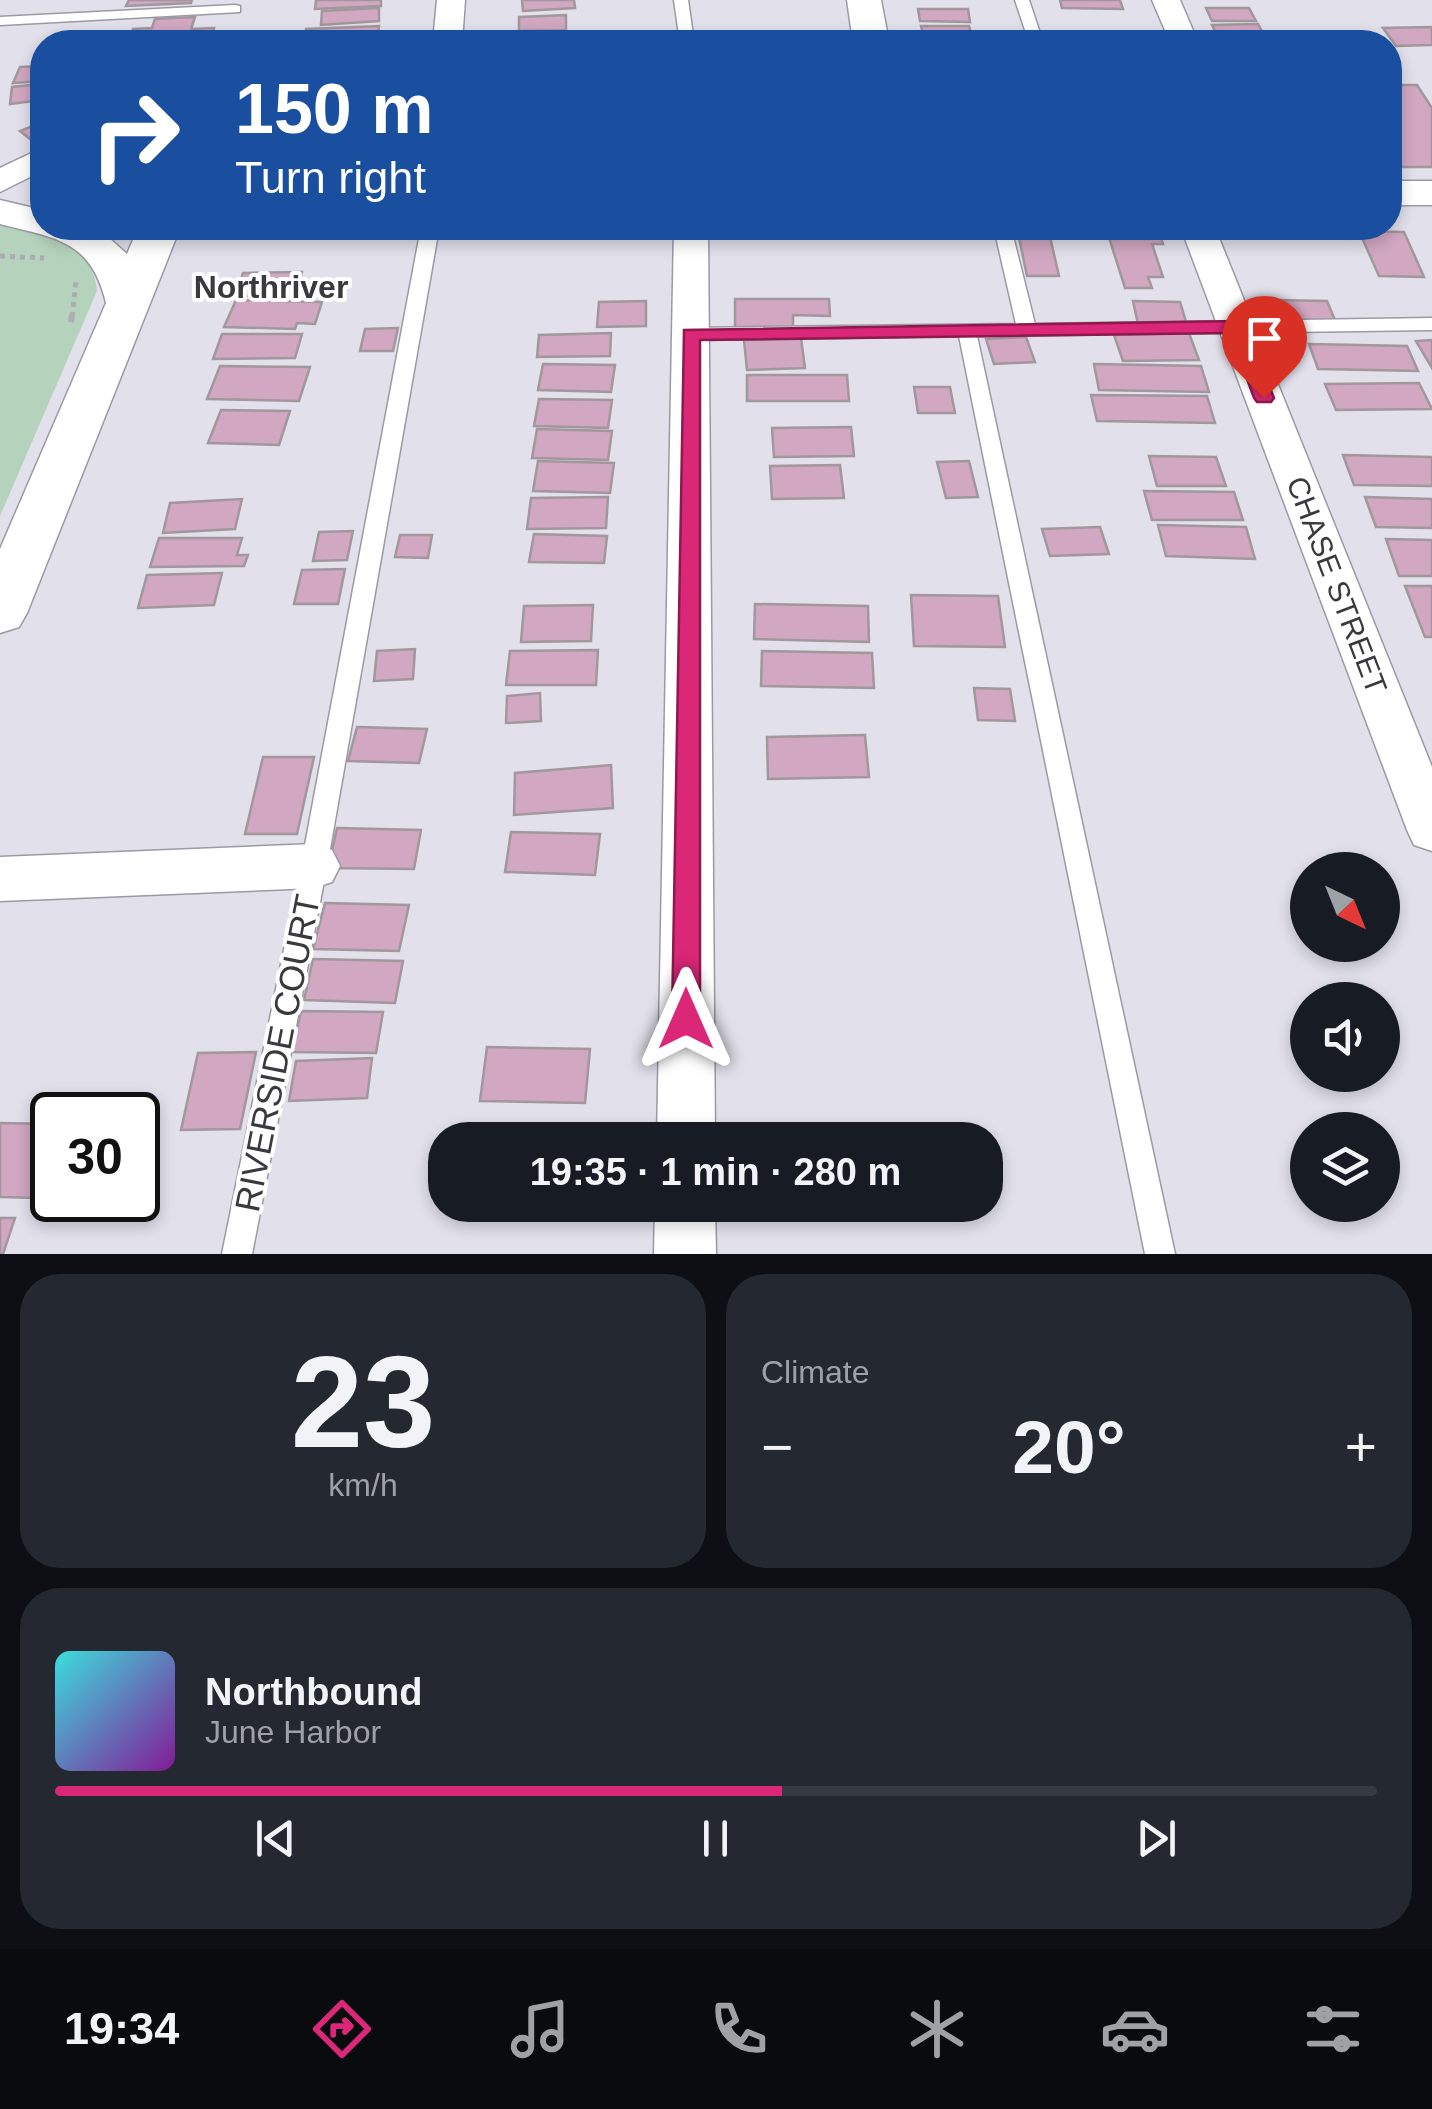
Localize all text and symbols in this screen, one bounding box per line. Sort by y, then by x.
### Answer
icon: right [70,70,200,200]
text: 150 m [235,70,433,148]
text: Turn right [235,152,426,203]
district label: Northriver [194,269,348,305]
pin [1222,296,1307,399]
icon: arrive [1237,311,1292,366]
street label: CHASE STREET [1280,472,1394,698]
north arrow [1290,852,1400,962]
map controls [1290,852,1400,1222]
street label: RIVERSIDE COURT [227,891,327,1215]
position arrow [634,967,738,1071]
button: sound [1290,982,1400,1092]
speed limit sign: 30 [30,1092,160,1222]
button: layers [1290,1112,1400,1222]
text: 19:35 · 1 min · 280 m [530,1151,901,1193]
text: 23 [291,1329,435,1475]
text: Climate [761,1354,869,1390]
text: 20° [1012,1405,1126,1489]
text: − [761,1416,793,1478]
text: + [1345,1416,1377,1478]
text: km/h [328,1467,398,1503]
text: Northbound [205,1671,422,1713]
text: June Harbor [205,1714,381,1750]
icon: previous [248,1811,303,1866]
icon: pause [688,1811,743,1866]
icon: next [1129,1811,1184,1866]
icon: directions [307,1994,377,2064]
icon: music [505,1994,575,2064]
icon: phone [704,1994,774,2064]
icon: climate [902,1994,972,2064]
icon: car [1100,1994,1170,2064]
icon: filters [1298,1994,1368,2064]
text: 19:34 [64,2003,179,2054]

